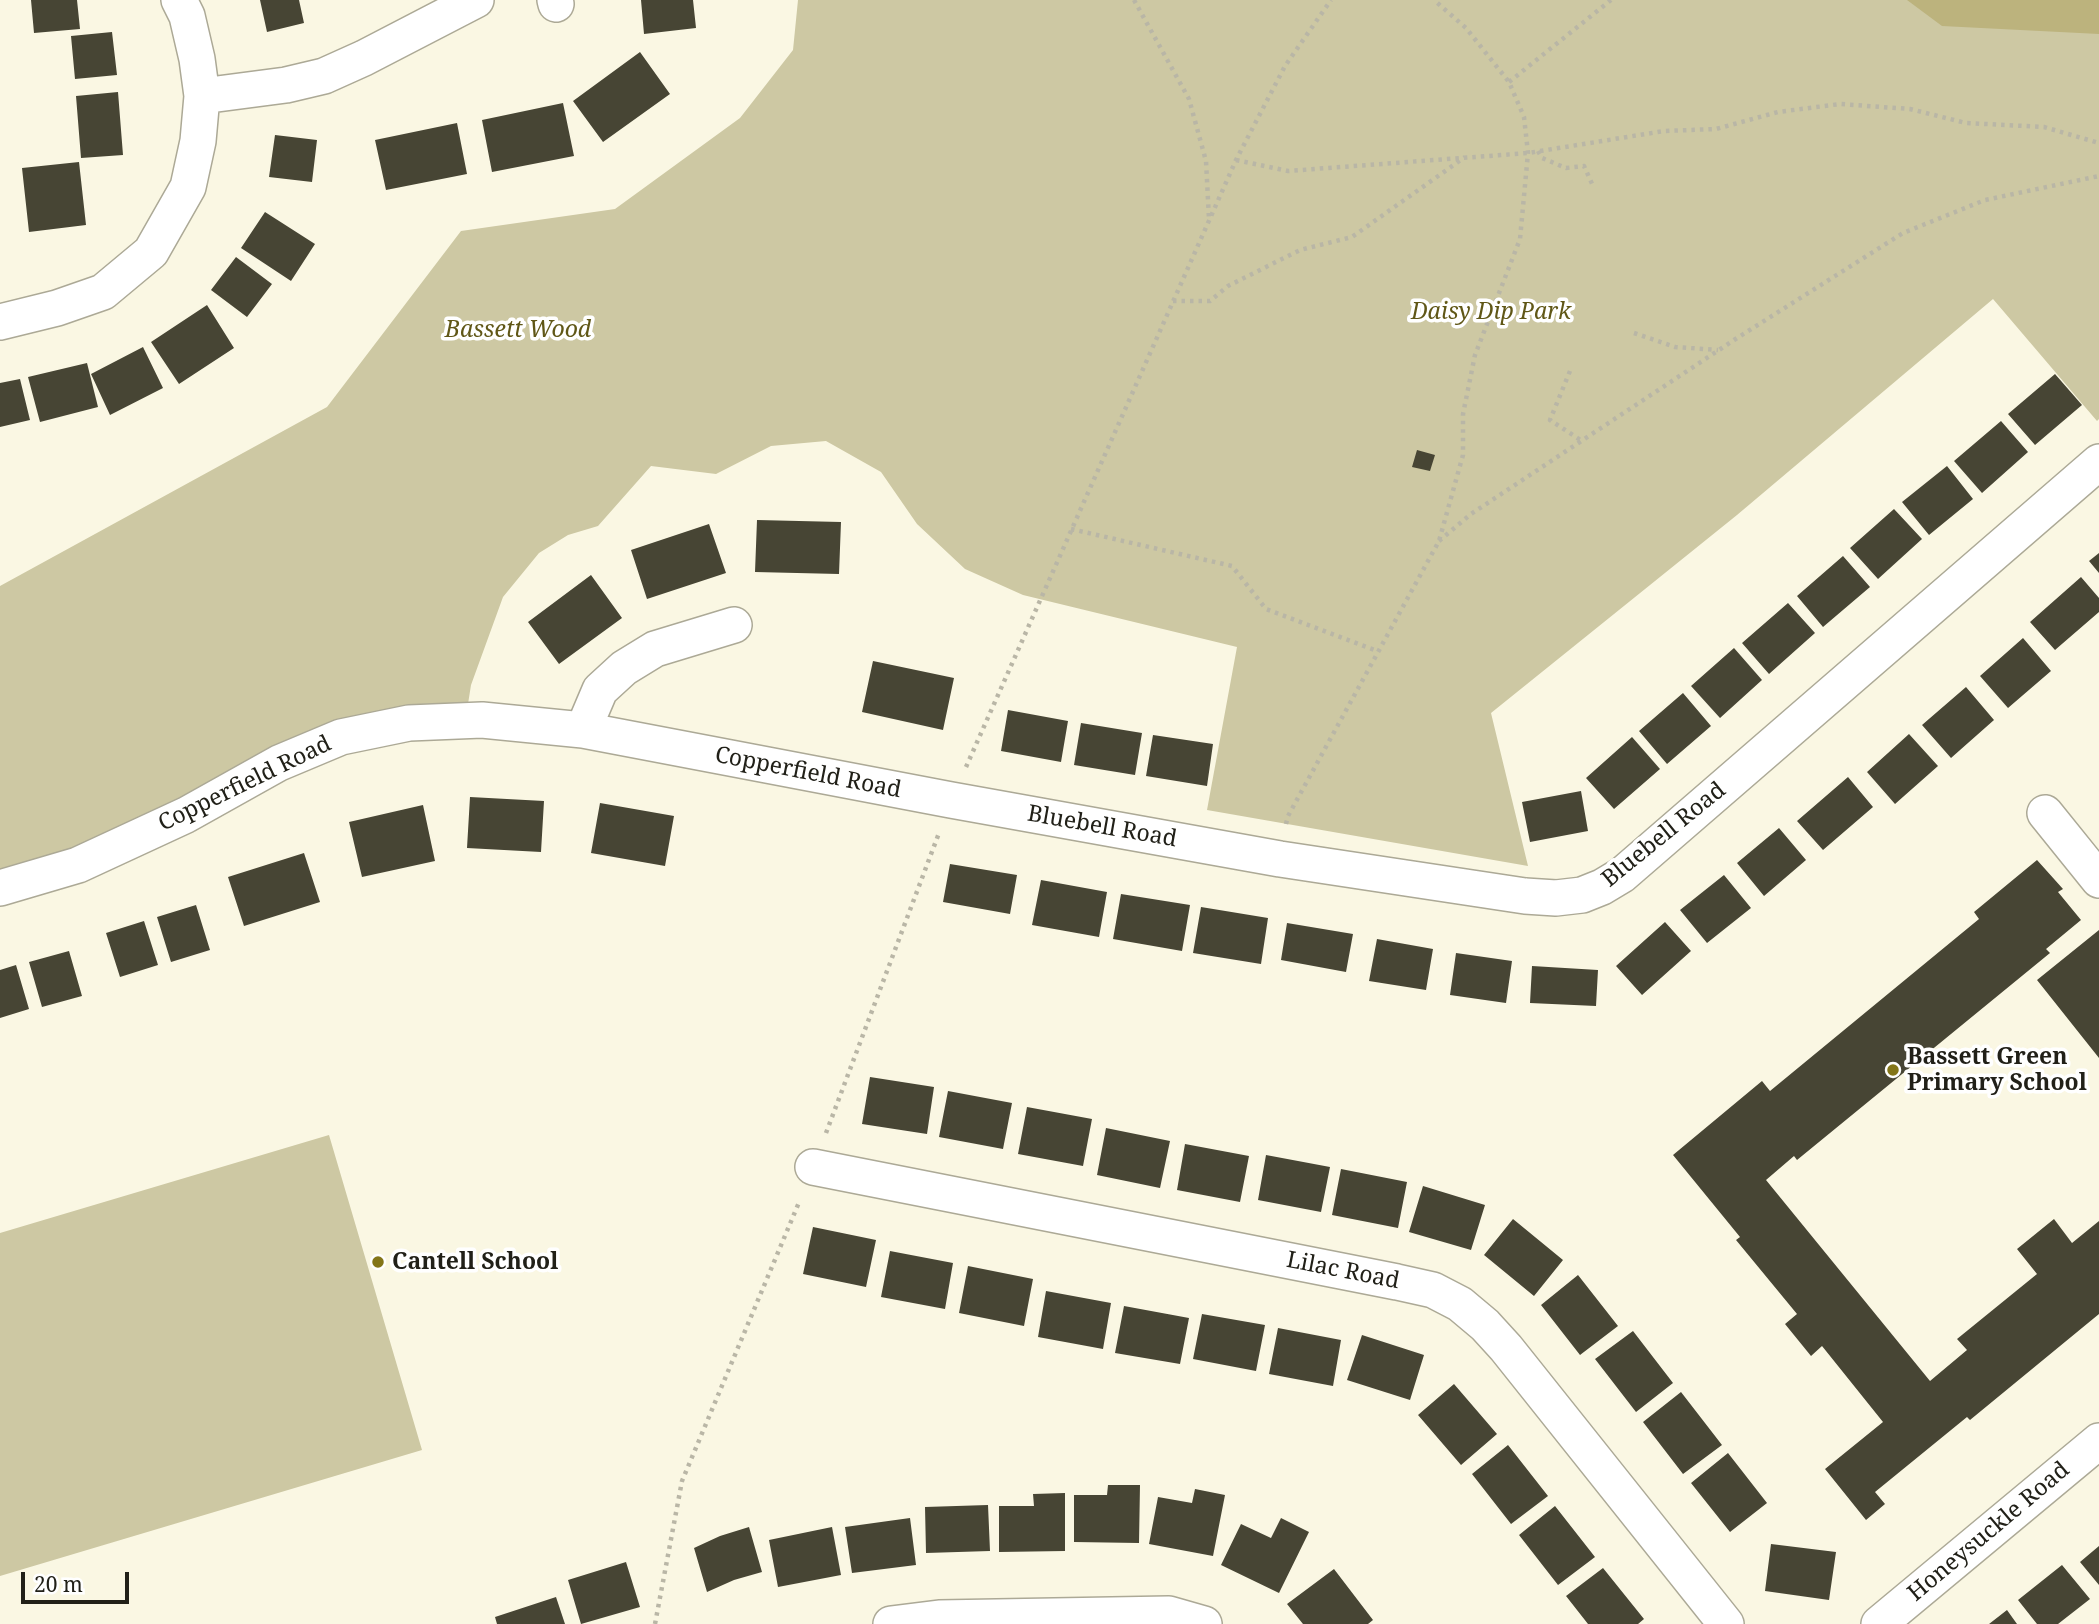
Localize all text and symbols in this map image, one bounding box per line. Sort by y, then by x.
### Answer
park label: Daisy Dip Park [1411,298,1571,326]
park label: Bassett Wood [445,316,591,344]
street label: Copperfield Road [154,730,336,838]
street label: Copperfield Road [713,741,903,805]
street label: Bluebell Road [1597,777,1731,893]
street label: Bluebell Road [1025,800,1179,854]
place label: Bassett Green Primary School [1907,1043,2087,1097]
marker: Bassett Green Primary School [1885,1062,1901,1078]
street label: Lilac Road [1284,1247,1402,1295]
place label: Cantell School [392,1248,558,1276]
marker: Cantell School [370,1254,386,1270]
street label: Honeysuckle Road [1903,1456,2075,1608]
scale bar [24,1558,133,1602]
text: 20 m [34,1570,83,1598]

